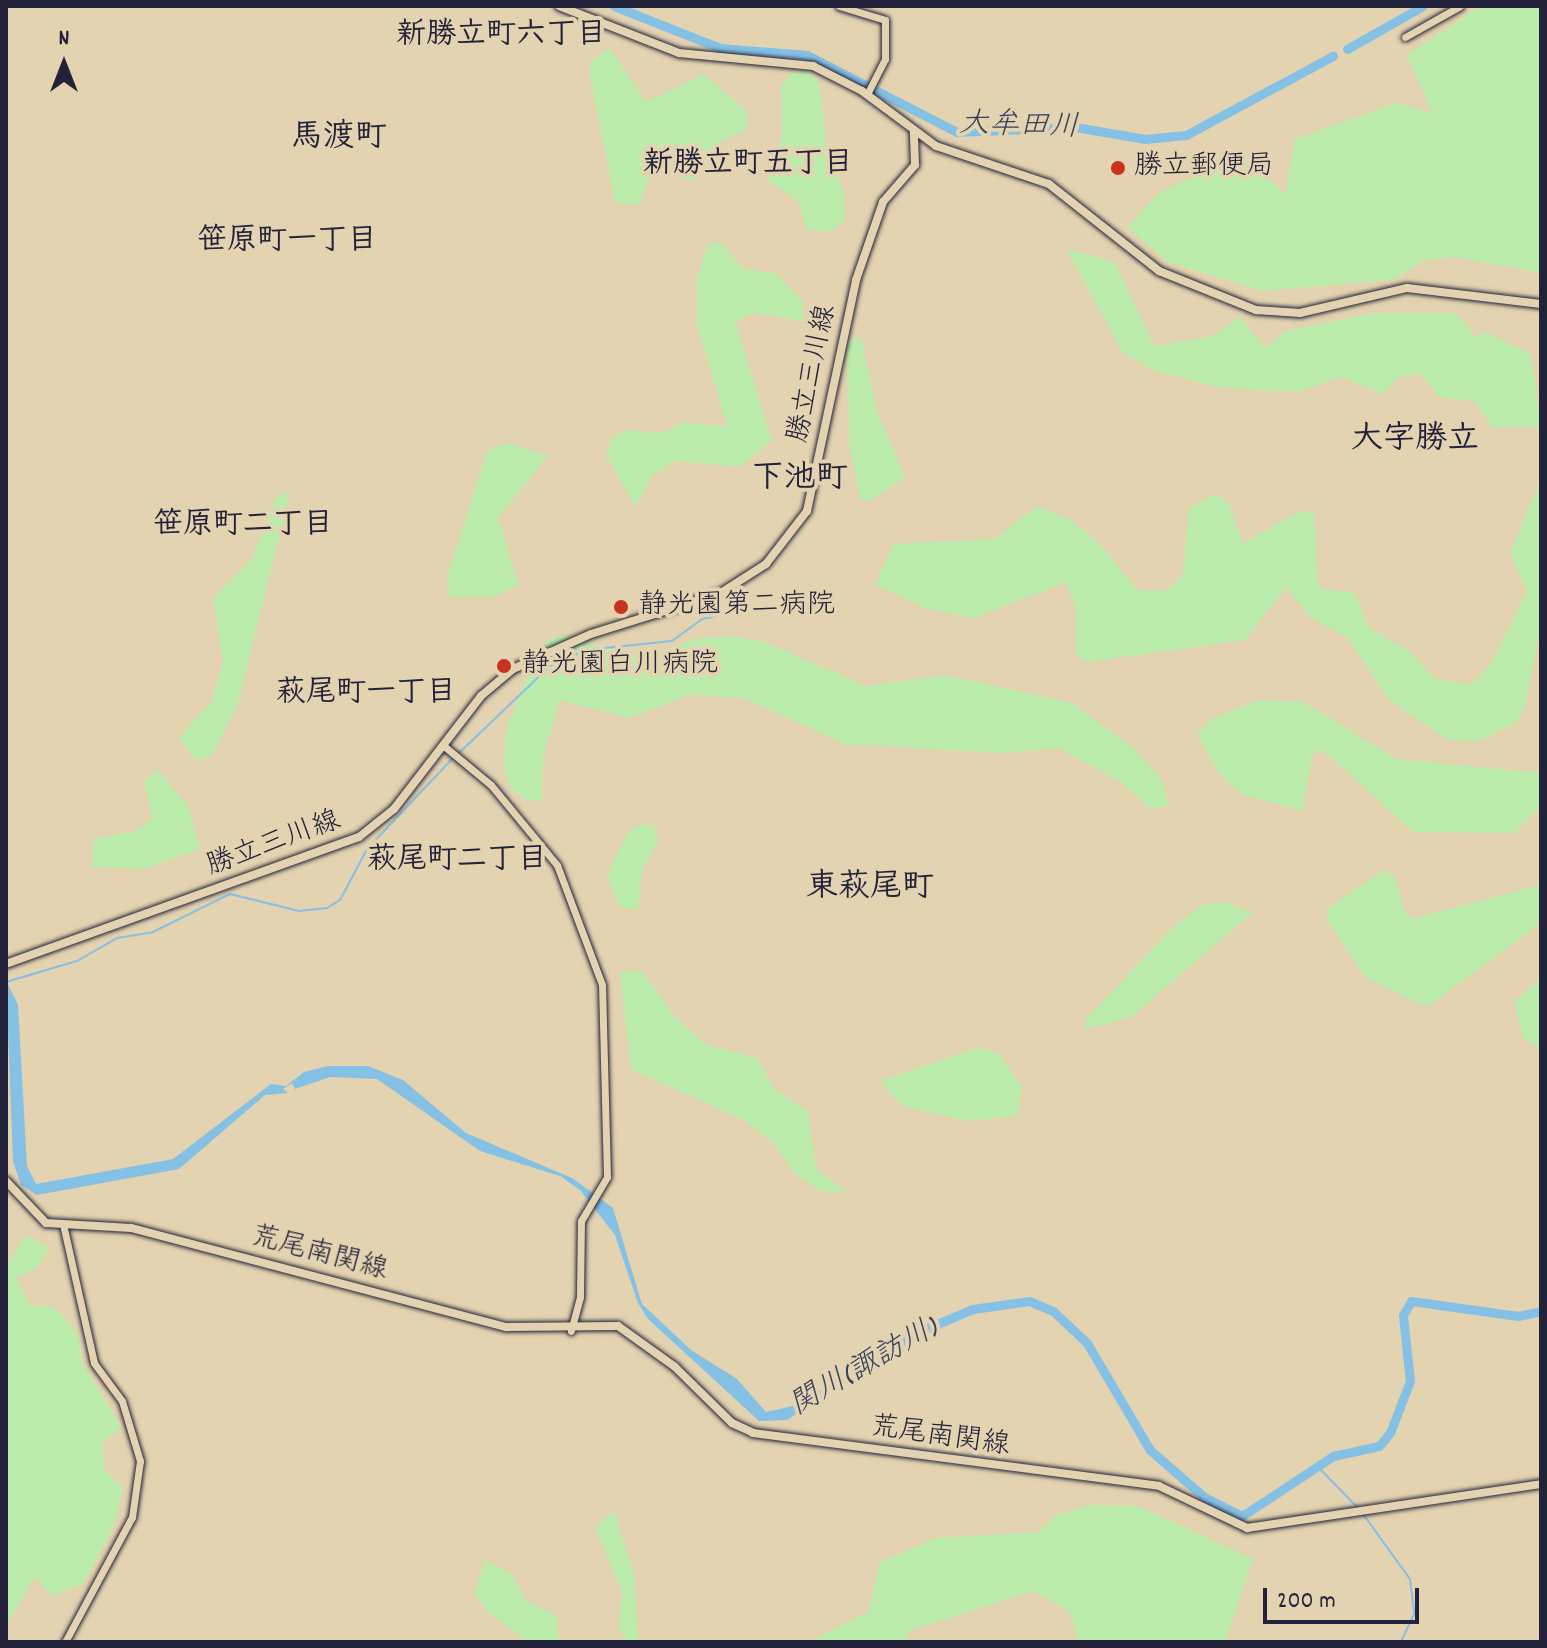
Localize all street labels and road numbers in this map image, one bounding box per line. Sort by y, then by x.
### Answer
street label: 勝立三川線 [783,302,845,446]
street label: 勝立三川線 [202,805,346,885]
street label: 荒尾南関線 [247,1221,391,1289]
street label: 荒尾南関線 [868,1412,1012,1464]

